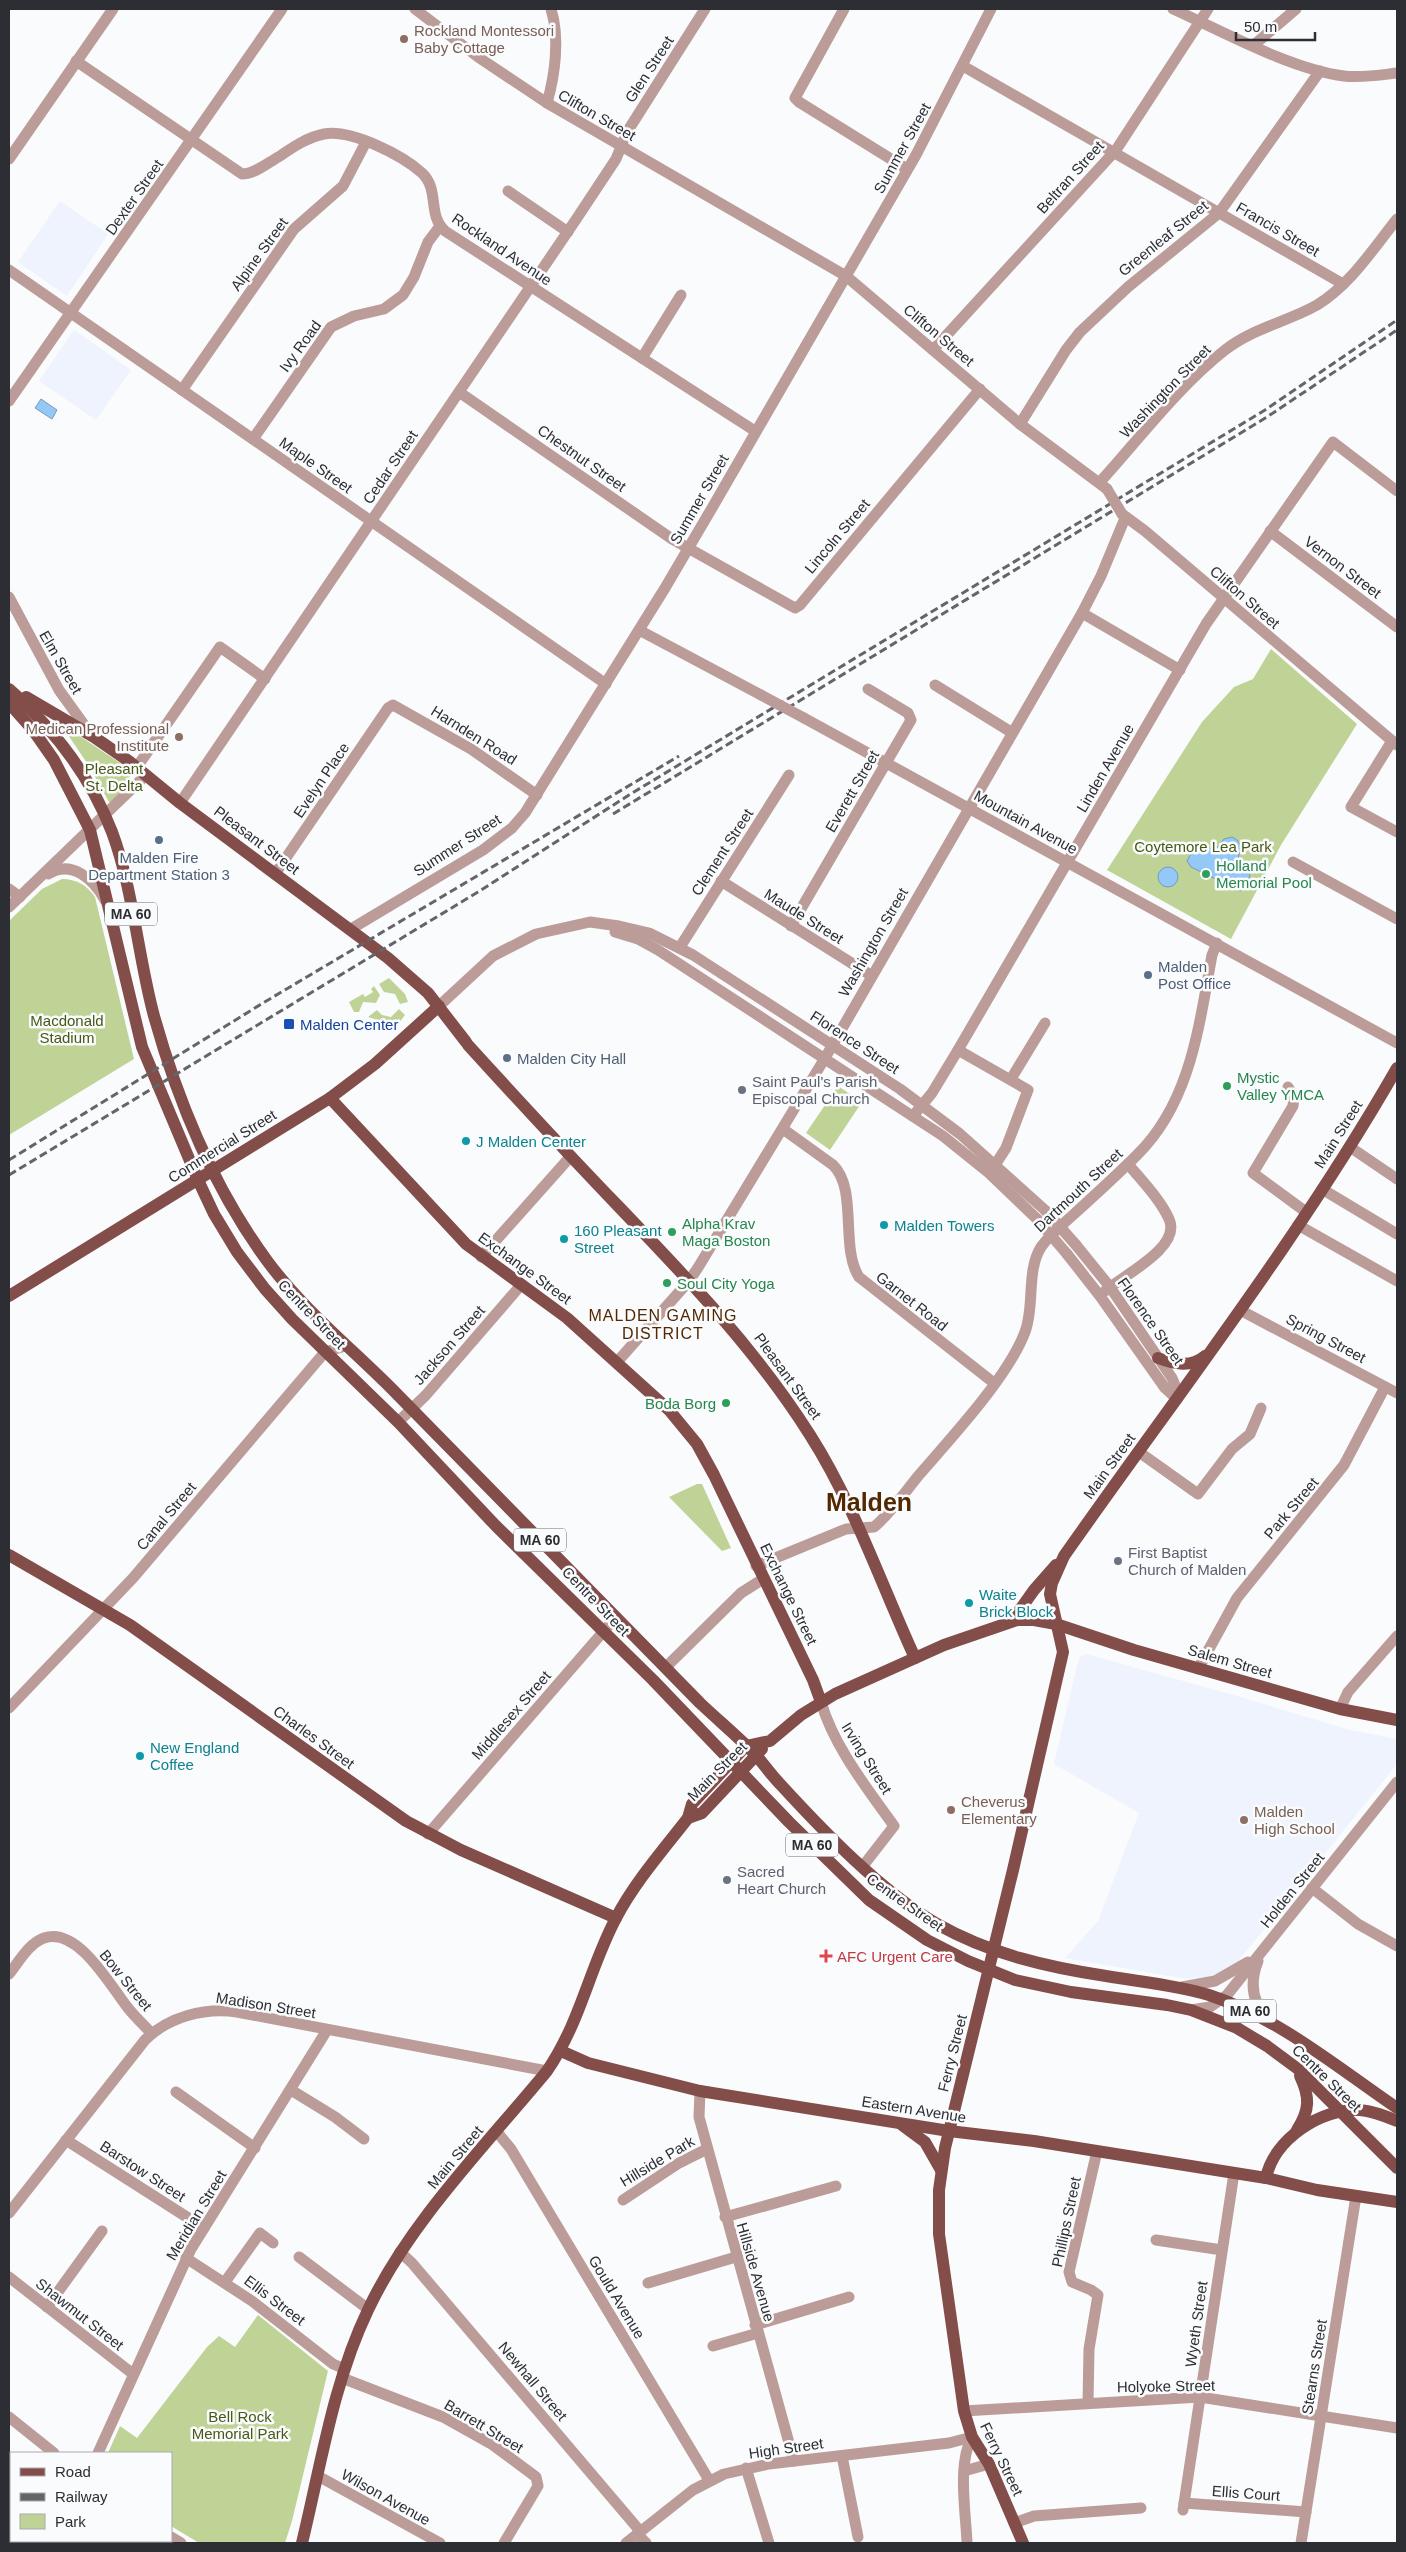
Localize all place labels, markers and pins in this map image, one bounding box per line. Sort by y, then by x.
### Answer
place label: Rockland Montessori Baby Cottage [414,22,554,56]
marker: Rockland Montessori Baby Cottage [398,33,410,45]
place label: Medican Professional Institute [26,720,169,754]
marker: Medican Professional Institute [173,731,185,743]
marker: Malden Fire Department Station 3 [153,834,165,846]
place label: Malden Fire Department Station 3 [88,849,230,883]
place label: Holland Memorial Pool [1216,857,1312,891]
marker: Holland Memorial Pool [1200,868,1212,880]
place label: Malden Post Office [1158,958,1231,992]
marker: Malden Post Office [1142,969,1154,981]
place label: Malden Center [300,1016,398,1033]
marker: Malden Center [282,1017,296,1031]
place label: Malden City Hall [517,1050,626,1067]
marker: Malden City Hall [501,1052,513,1064]
place label: Mystic Valley YMCA [1237,1069,1324,1103]
place label: Saint Paul's Parish Episcopal Church [752,1073,877,1107]
marker: Mystic Valley YMCA [1221,1080,1233,1092]
marker: Saint Paul's Parish Episcopal Church [736,1084,748,1096]
place label: J Malden Center [476,1133,586,1150]
marker: J Malden Center [460,1135,472,1147]
place label: Alpha Krav Maga Boston [682,1215,770,1249]
place label: Malden Towers [894,1217,995,1234]
marker: Malden Towers [878,1219,890,1231]
place label: 160 Pleasant Street [574,1222,662,1256]
marker: Alpha Krav Maga Boston [666,1226,678,1238]
marker: 160 Pleasant Street [558,1233,570,1245]
place label: Soul City Yoga [677,1275,775,1292]
marker: Soul City Yoga [661,1277,673,1289]
place label: Boda Borg [645,1395,716,1412]
marker: Boda Borg [720,1397,732,1409]
place label: First Baptist Church of Malden [1128,1544,1246,1578]
marker: First Baptist Church of Malden [1112,1555,1124,1567]
place label: Waite Brick Block [979,1586,1054,1620]
marker: Waite Brick Block [963,1597,975,1609]
place label: New England Coffee [150,1739,239,1773]
marker: New England Coffee [134,1750,146,1762]
place label: Cheverus Elementary [961,1793,1037,1827]
place label: Malden High School [1254,1803,1335,1837]
marker: Cheverus Elementary [945,1804,957,1816]
marker: Malden High School [1238,1814,1250,1826]
place label: Sacred Heart Church [737,1863,826,1897]
marker: Sacred Heart Church [721,1874,733,1886]
place label: AFC Urgent Care [837,1948,953,1965]
marker: AFC Urgent Care [819,1949,833,1963]

